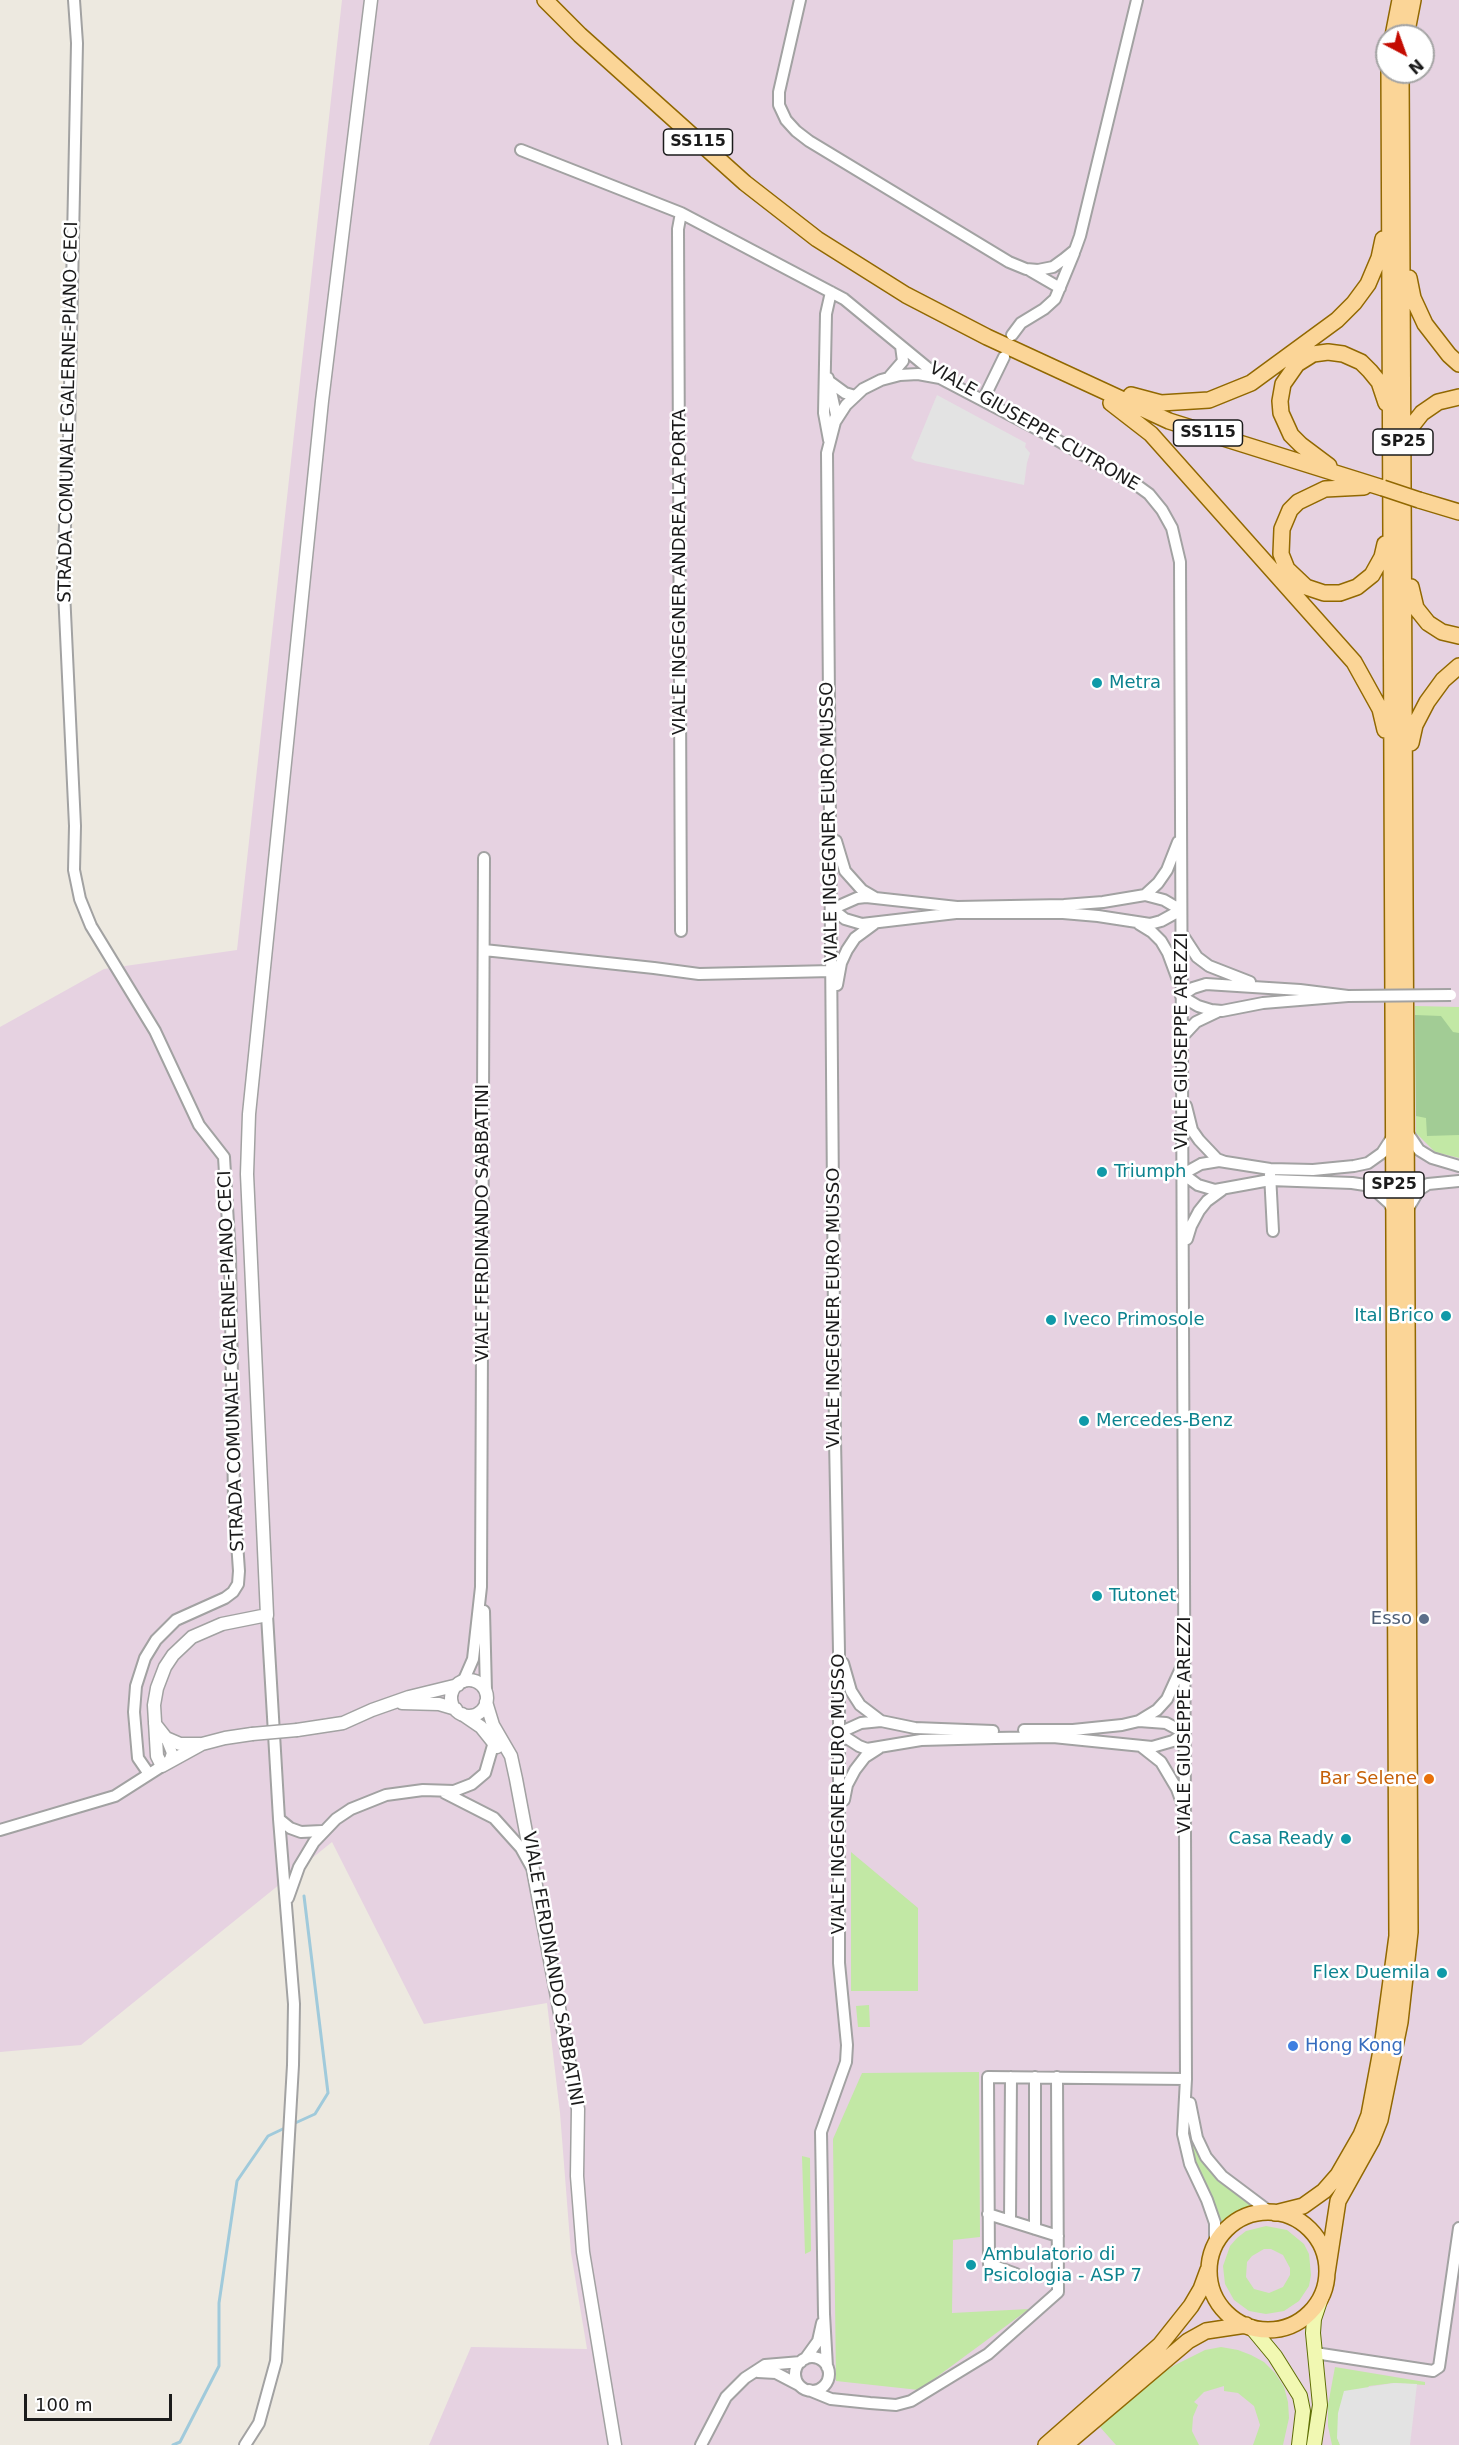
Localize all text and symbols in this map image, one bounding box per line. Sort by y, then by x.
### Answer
north arrow [1375,24,1435,84]
text: N [1405,55,1427,78]
road number: SS115 [664,129,732,155]
street label: STRADA COMUNALE GALERNE-PIANO CECI [55,221,83,603]
street label: VIALE GIUSEPPE CUTRONE [925,358,1143,496]
street label: VIALE INGEGNER ANDREA LA PORTA [669,409,691,735]
road number: SS115 [1174,420,1242,446]
road number: SP25 [1373,429,1433,455]
place label: Metra [1109,672,1161,694]
marker: Metra [1090,676,1104,690]
street label: VIALE INGEGNER EURO MUSSO [817,681,843,963]
street label: VIALE GIUSEPPE AREZZI [1171,932,1193,1150]
street label: VIALE FERDINANDO SABBATINI [472,1084,494,1362]
place label: Triumph [1114,1161,1187,1183]
marker: Triumph [1095,1165,1109,1179]
street label: VIALE INGEGNER EURO MUSSO [823,1168,845,1448]
street label: STRADA COMUNALE GALERNE-PIANO CECI [215,1170,249,1552]
road number: SP25 [1364,1172,1424,1198]
place label: Ital Brico [1354,1305,1434,1327]
place label: Iveco Primosole [1063,1309,1205,1331]
marker: Ital Brico [1439,1309,1453,1323]
marker: Iveco Primosole [1044,1313,1058,1327]
place label: Mercedes-Benz [1096,1410,1233,1432]
marker: Mercedes-Benz [1077,1414,1091,1428]
place label: Tutonet [1109,1585,1176,1607]
marker: Tutonet [1090,1589,1104,1603]
place label: Esso [1371,1608,1412,1630]
marker: Esso [1417,1612,1431,1626]
street label: VIALE GIUSEPPE AREZZI [1174,1616,1196,1834]
street label: VIALE INGEGNER EURO MUSSO [828,1654,850,1934]
place label: Bar Selene [1319,1768,1417,1790]
marker: Bar Selene [1422,1772,1436,1786]
place label: Casa Ready [1228,1828,1334,1850]
street label: VIALE FERDINANDO SABBATINI [517,1830,587,2108]
marker: Casa Ready [1339,1832,1353,1846]
place label: Flex Duemila [1313,1962,1430,1984]
marker: Flex Duemila [1435,1966,1449,1980]
place label: Hong Kong [1305,2035,1403,2057]
marker: Hong Kong [1286,2039,1300,2053]
place label: Ambulatorio di Psicologia - ASP 7 [983,2244,1142,2286]
marker: Ambulatorio di Psicologia - ASP 7 [964,2258,978,2272]
scale bar [27,2382,176,2420]
text: 100 m [35,2394,93,2415]

